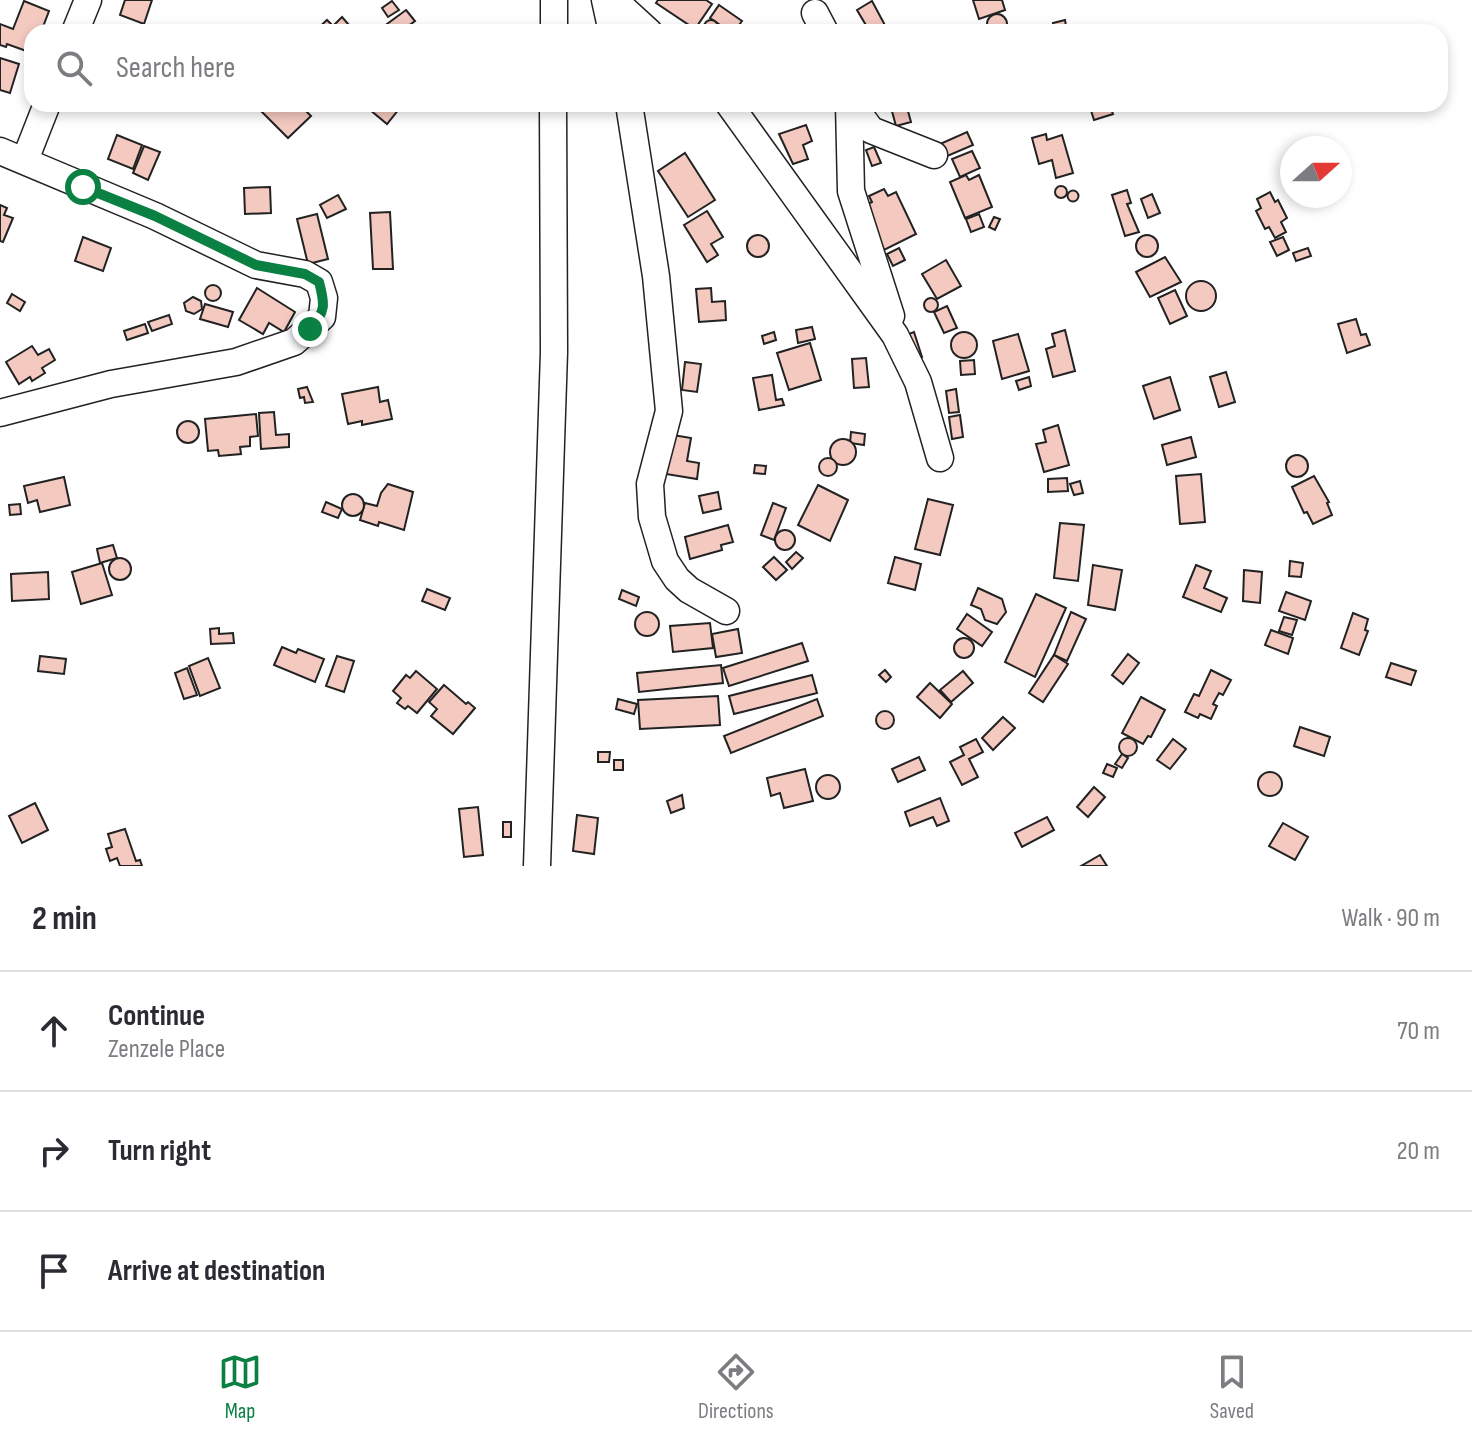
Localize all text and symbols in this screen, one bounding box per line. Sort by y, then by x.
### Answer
search box [24,24,1448,112]
icon: search [52,46,96,90]
text: Search here [116,50,235,86]
north arrow [1280,136,1352,208]
route start [65,169,101,205]
route end [292,311,328,347]
text: 2 min [32,898,97,939]
text: Walk · 90 m [1342,903,1440,934]
text: Continue [108,998,205,1034]
icon: ahead [32,1009,76,1053]
text: 70 m [1397,1016,1440,1047]
text: Zenzele Place [108,1034,225,1065]
icon: right [32,1129,76,1173]
text: Turn right [108,1133,211,1169]
text: 20 m [1397,1136,1440,1167]
icon: arrive [32,1249,76,1293]
text: Arrive at destination [108,1253,325,1289]
tab: Map [218,1350,262,1425]
tab: Directions [698,1350,774,1425]
tab: Saved [1210,1350,1254,1425]

